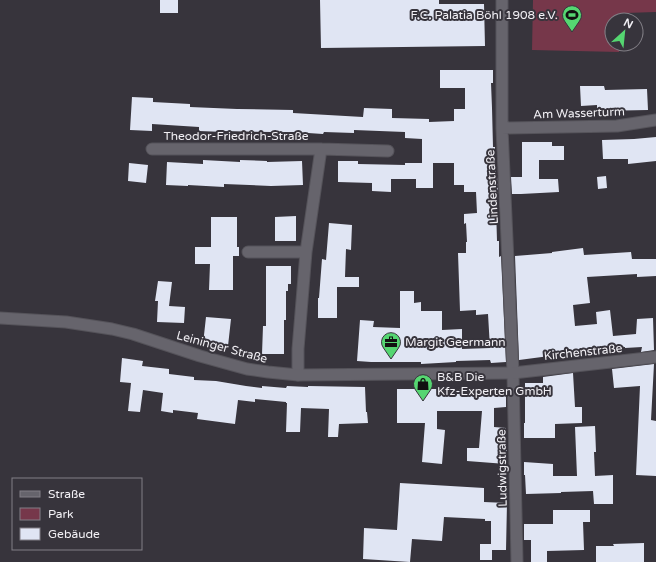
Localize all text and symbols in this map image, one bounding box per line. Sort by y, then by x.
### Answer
sports icon: F.C. Palatia Böhl 1908 e.V. [561,4,583,32]
place label: F.C. Palatia Böhl 1908 e.V. [411,8,558,22]
north arrow [604,12,644,52]
text: N [621,16,635,31]
street label: Am Wasserturm [533,104,625,122]
street label: Theodor-Friedrich-Straße [163,129,309,143]
street label: Lindenstraße [483,149,501,225]
street label: Leininger Straße [175,328,269,366]
office icon: Margit Geermann [380,331,402,359]
place label: Margit Geermann [405,335,506,349]
street label: Kirchenstraße [543,341,623,363]
place label: B&B Die Kfz-Experten GmbH [437,370,552,398]
shop icon: B&B Die Kfz-Experten GmbH [412,373,434,401]
street label: Ludwigstraße [494,429,510,507]
legend [12,478,142,550]
text: Straße [48,487,85,501]
text: Park [48,507,74,521]
text: Gebäude [48,527,100,541]

